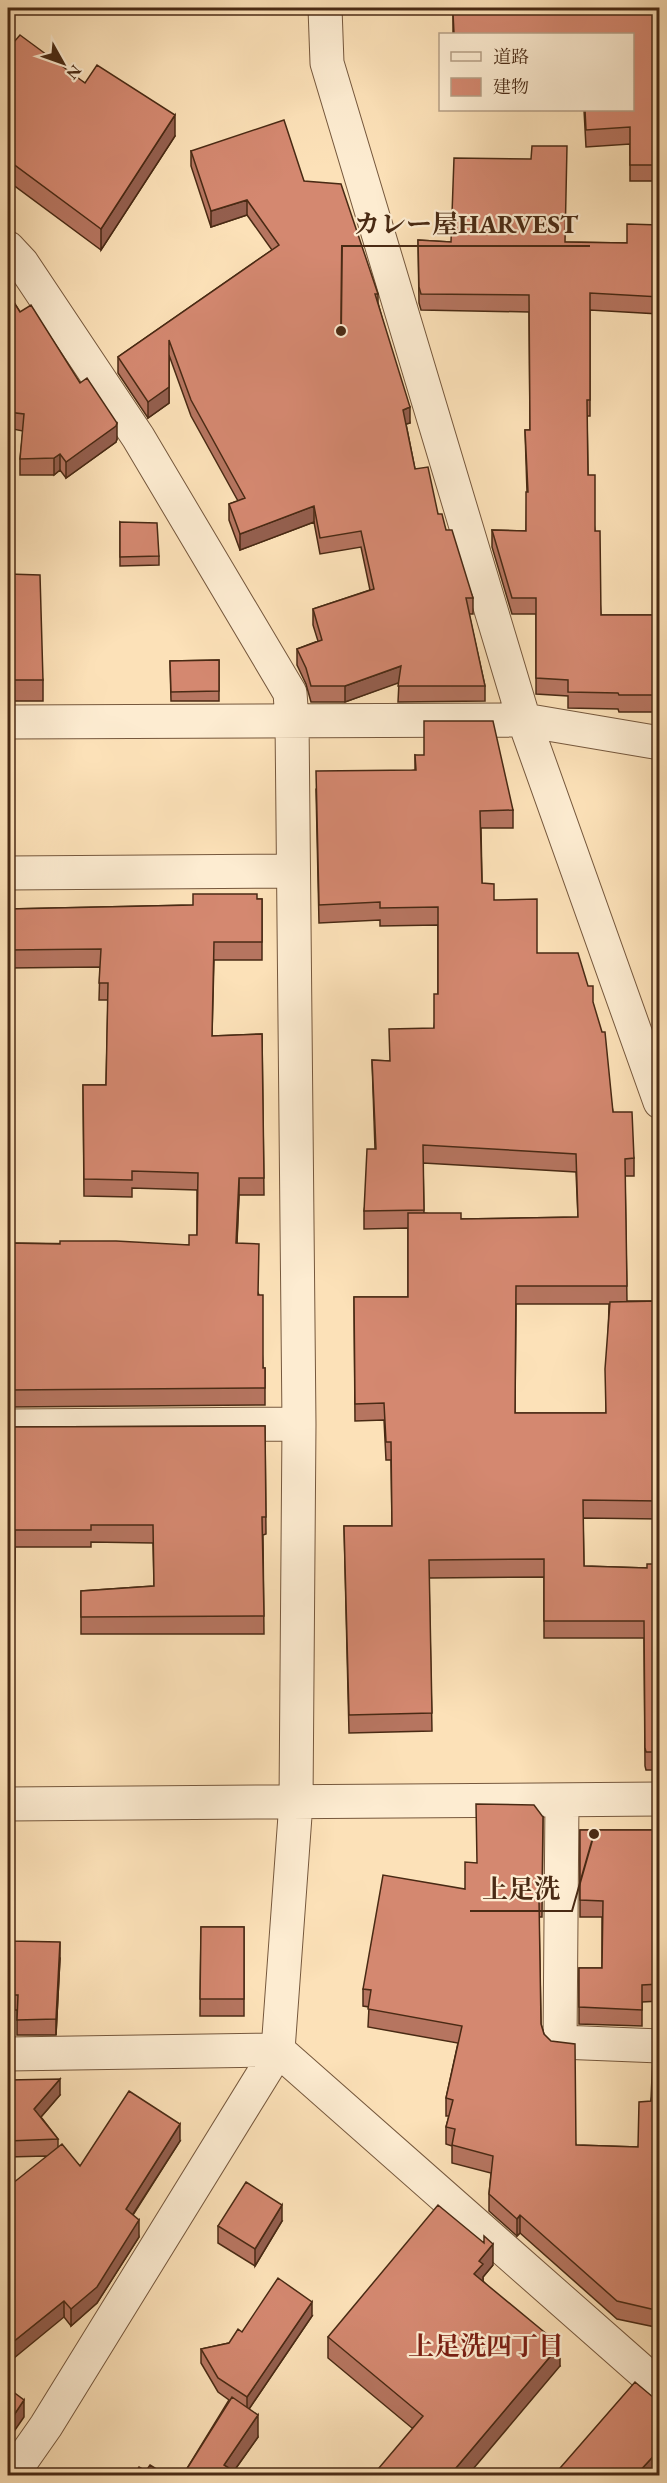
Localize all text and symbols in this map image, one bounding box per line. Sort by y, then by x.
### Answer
north arrow [33,33,93,93]
legend [439,33,634,111]
text: 道路 [493,45,529,68]
text: N [62,61,86,84]
text: 建物 [493,75,529,98]
callout: カレー屋HARVEST [342,202,590,246]
text: カレー屋HARVEST [354,207,579,241]
callout: 上足洗 [470,1867,572,1911]
text: 上足洗 [482,1872,560,1906]
district label: 上足洗四丁目 [408,2329,564,2363]

